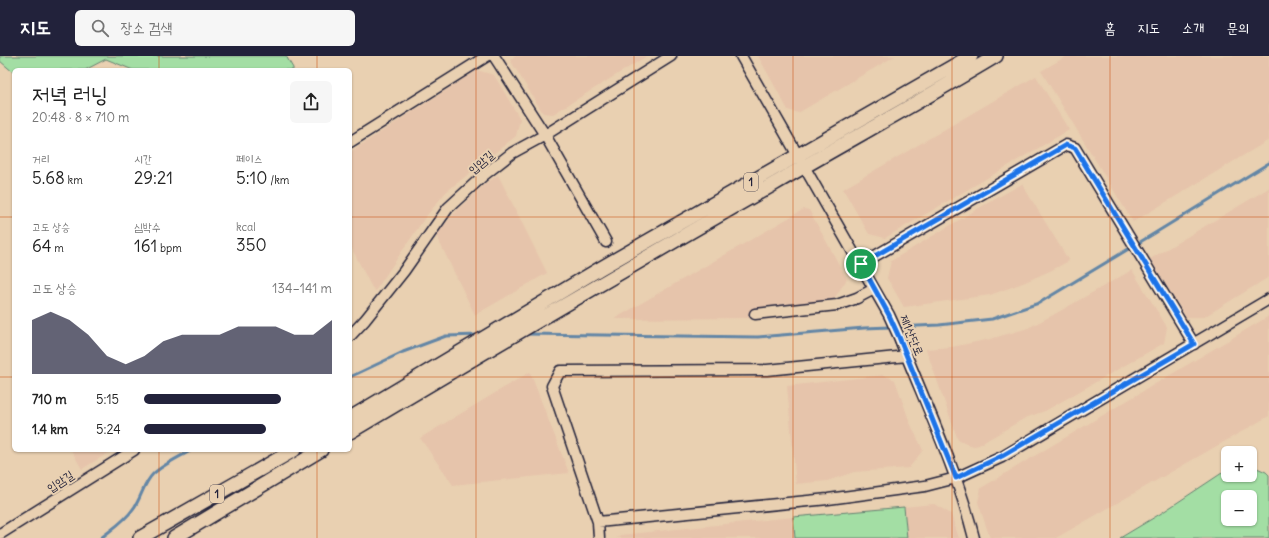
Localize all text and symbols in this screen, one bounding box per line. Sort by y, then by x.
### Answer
search box [75,10,355,46]
text: 지도 [20,15,51,39]
icon: search [89,17,111,39]
text: 장소 검색 [121,18,172,37]
text: 홈 [1104,19,1115,37]
text: 지도 [1137,19,1160,37]
text: 소개 [1182,19,1204,37]
text: 문의 [1226,19,1249,37]
text: 저녁 러닝 [32,80,108,108]
button: share [290,81,332,123]
text: 20:48 · 8 × 710 m [32,109,130,126]
street label: 입암길 [465,147,497,177]
text: 거리 [32,152,50,166]
text: 시간 [134,152,152,166]
text: 페이스 [236,152,263,166]
text: 5.68 [32,167,65,189]
text: 29:21 [134,167,173,189]
text: 5:10 [236,167,268,189]
text: km [65,173,83,187]
text: /km [268,173,289,187]
road number: 1 [744,173,758,191]
text: 고도 상승 [32,220,70,234]
text: 심박수 [134,220,161,234]
text: kcal [236,220,256,234]
text: 350 [236,234,267,256]
text: 64 [32,235,52,257]
text: 161 [134,235,157,257]
text: m [52,241,64,255]
text: bpm [157,241,182,255]
pin [844,247,878,281]
icon: arrive [850,253,872,275]
text: 고도 상승 [32,280,77,297]
text: 134–141 m [272,280,332,297]
street label: 제1산단로 [897,312,927,358]
text: 710 m [32,391,67,408]
text: 5:15 [96,391,119,408]
text: 1.4 km [32,421,68,438]
text: 5:24 [96,421,121,438]
map controls [1221,446,1257,526]
button: + [1221,446,1257,482]
street label: 입암길 [44,467,77,495]
road number: 1 [210,485,224,503]
button: − [1221,490,1257,526]

